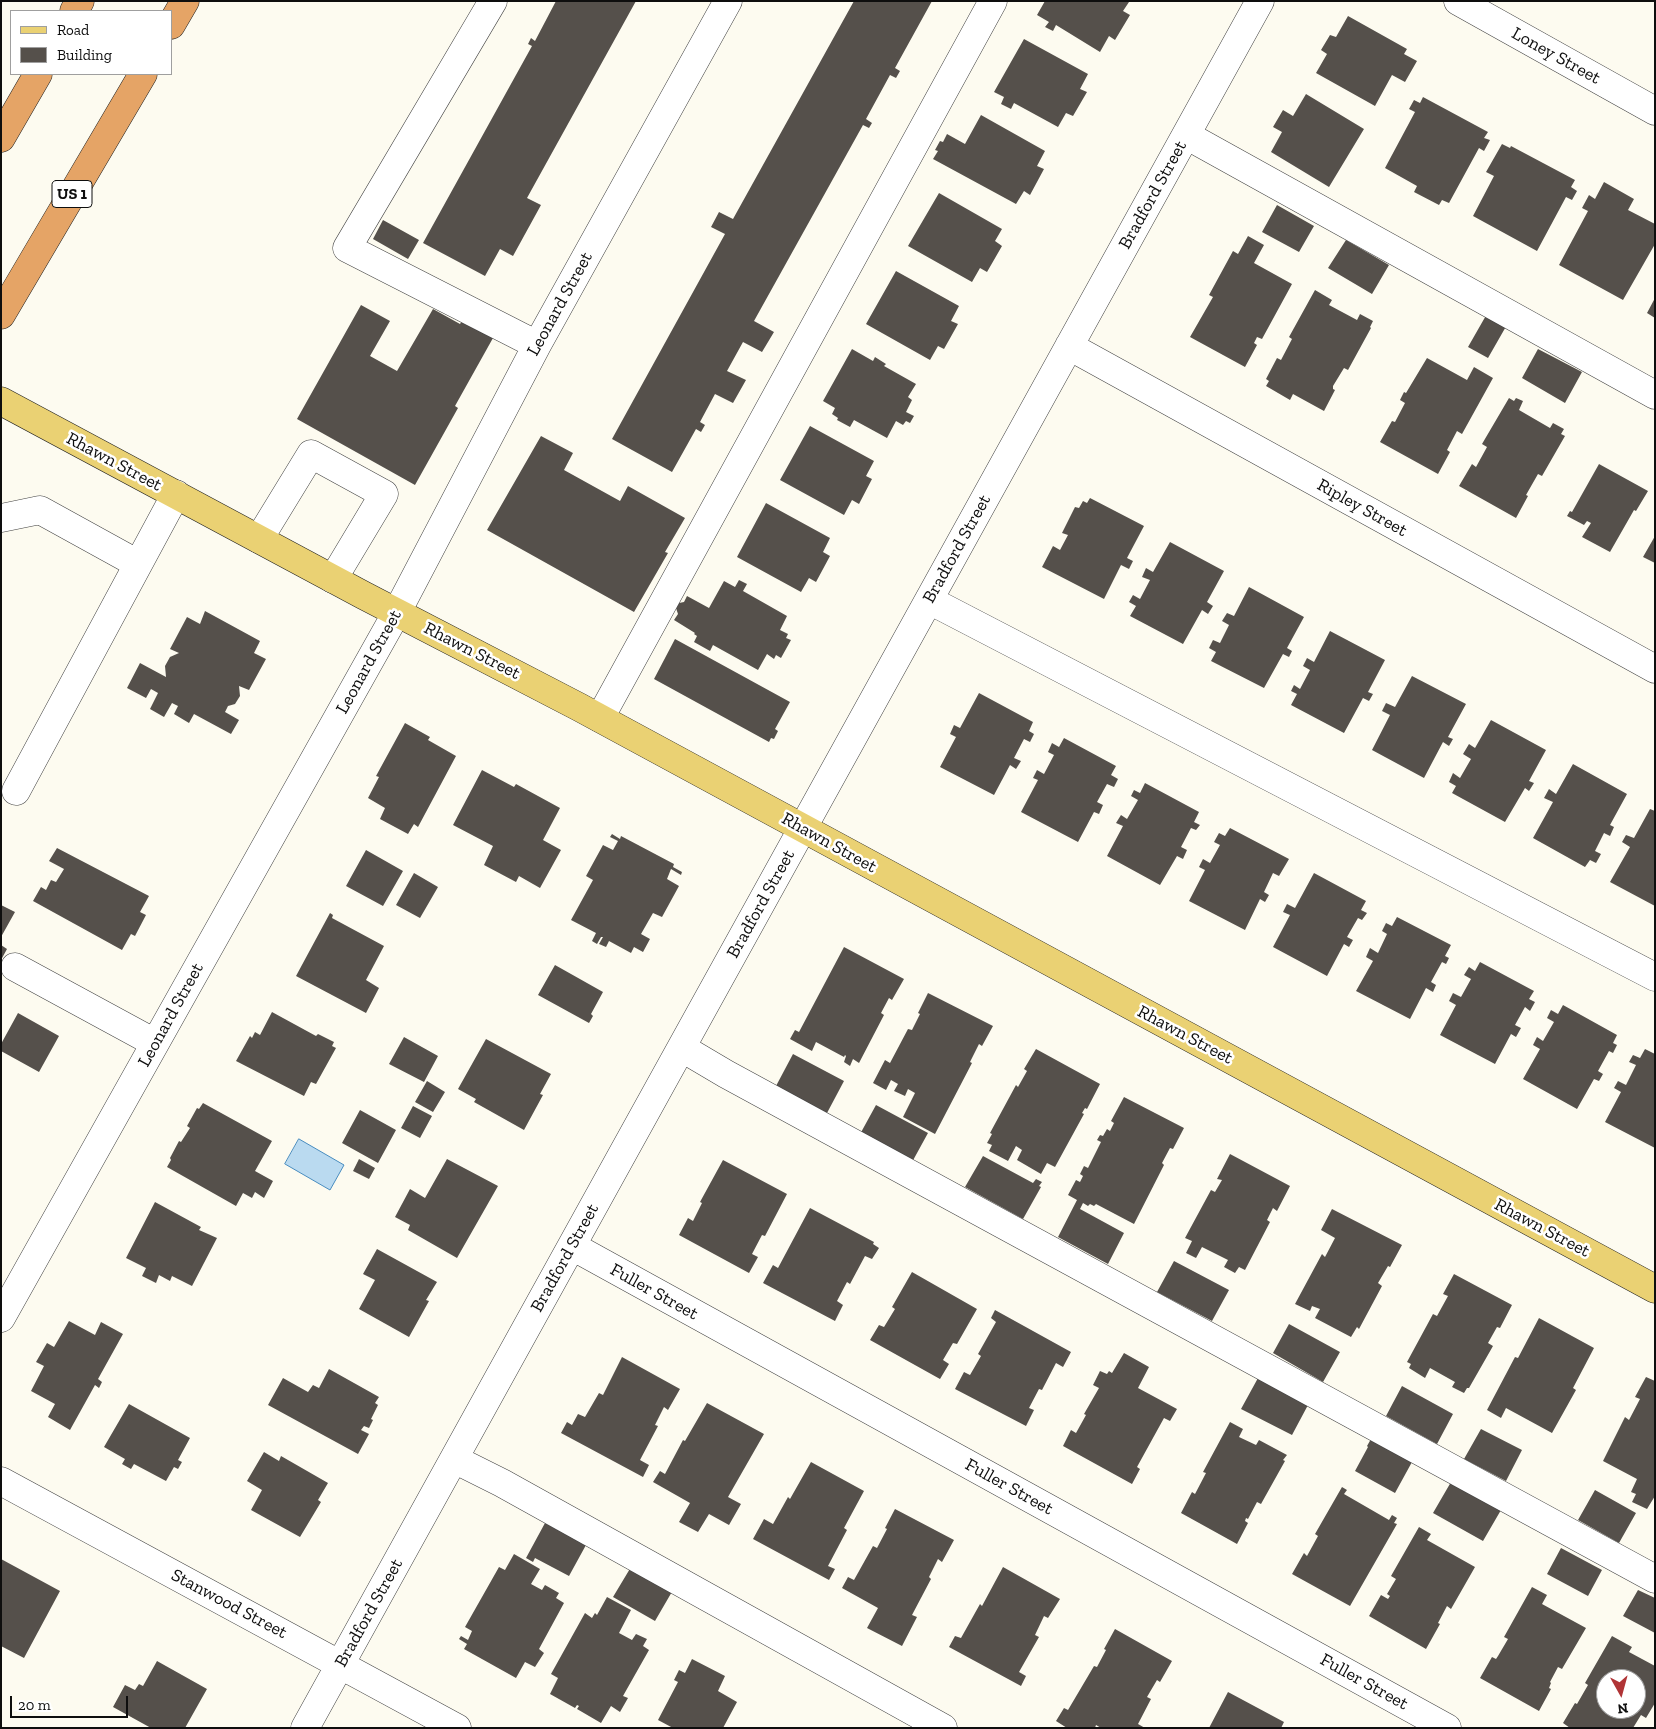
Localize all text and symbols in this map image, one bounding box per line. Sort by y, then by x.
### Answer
legend [10,10,172,75]
text: Road [57,21,89,39]
street label: Loney Street [1508,23,1604,89]
text: Building [57,46,112,64]
street label: Bradford Street [1114,137,1192,253]
road number: US 1 [52,180,92,208]
street label: Leonard Street [523,248,597,360]
street label: Rhawn Street [63,428,165,496]
street label: Ripley Street [1313,474,1411,542]
street label: Bradford Street [918,491,996,607]
street label: Leonard Street [332,606,406,718]
street label: Rhawn Street [420,618,524,684]
street label: Rhawn Street [778,808,880,878]
street label: Bradford Street [722,846,800,962]
street label: Leonard Street [134,959,208,1071]
street label: Rhawn Street [1134,1001,1236,1069]
street label: Rhawn Street [1491,1194,1593,1262]
street label: Bradford Street [526,1200,604,1316]
street label: Fuller Street [606,1259,702,1325]
street label: Fuller Street [961,1454,1057,1520]
street label: Bradford Street [330,1555,408,1671]
street label: Stanwood Street [167,1564,291,1644]
street label: Fuller Street [1316,1649,1412,1715]
north arrow [1596,1669,1646,1719]
scale bar [12,1686,130,1718]
text: 20 m [18,1696,51,1714]
text: N [1616,1699,1629,1717]

